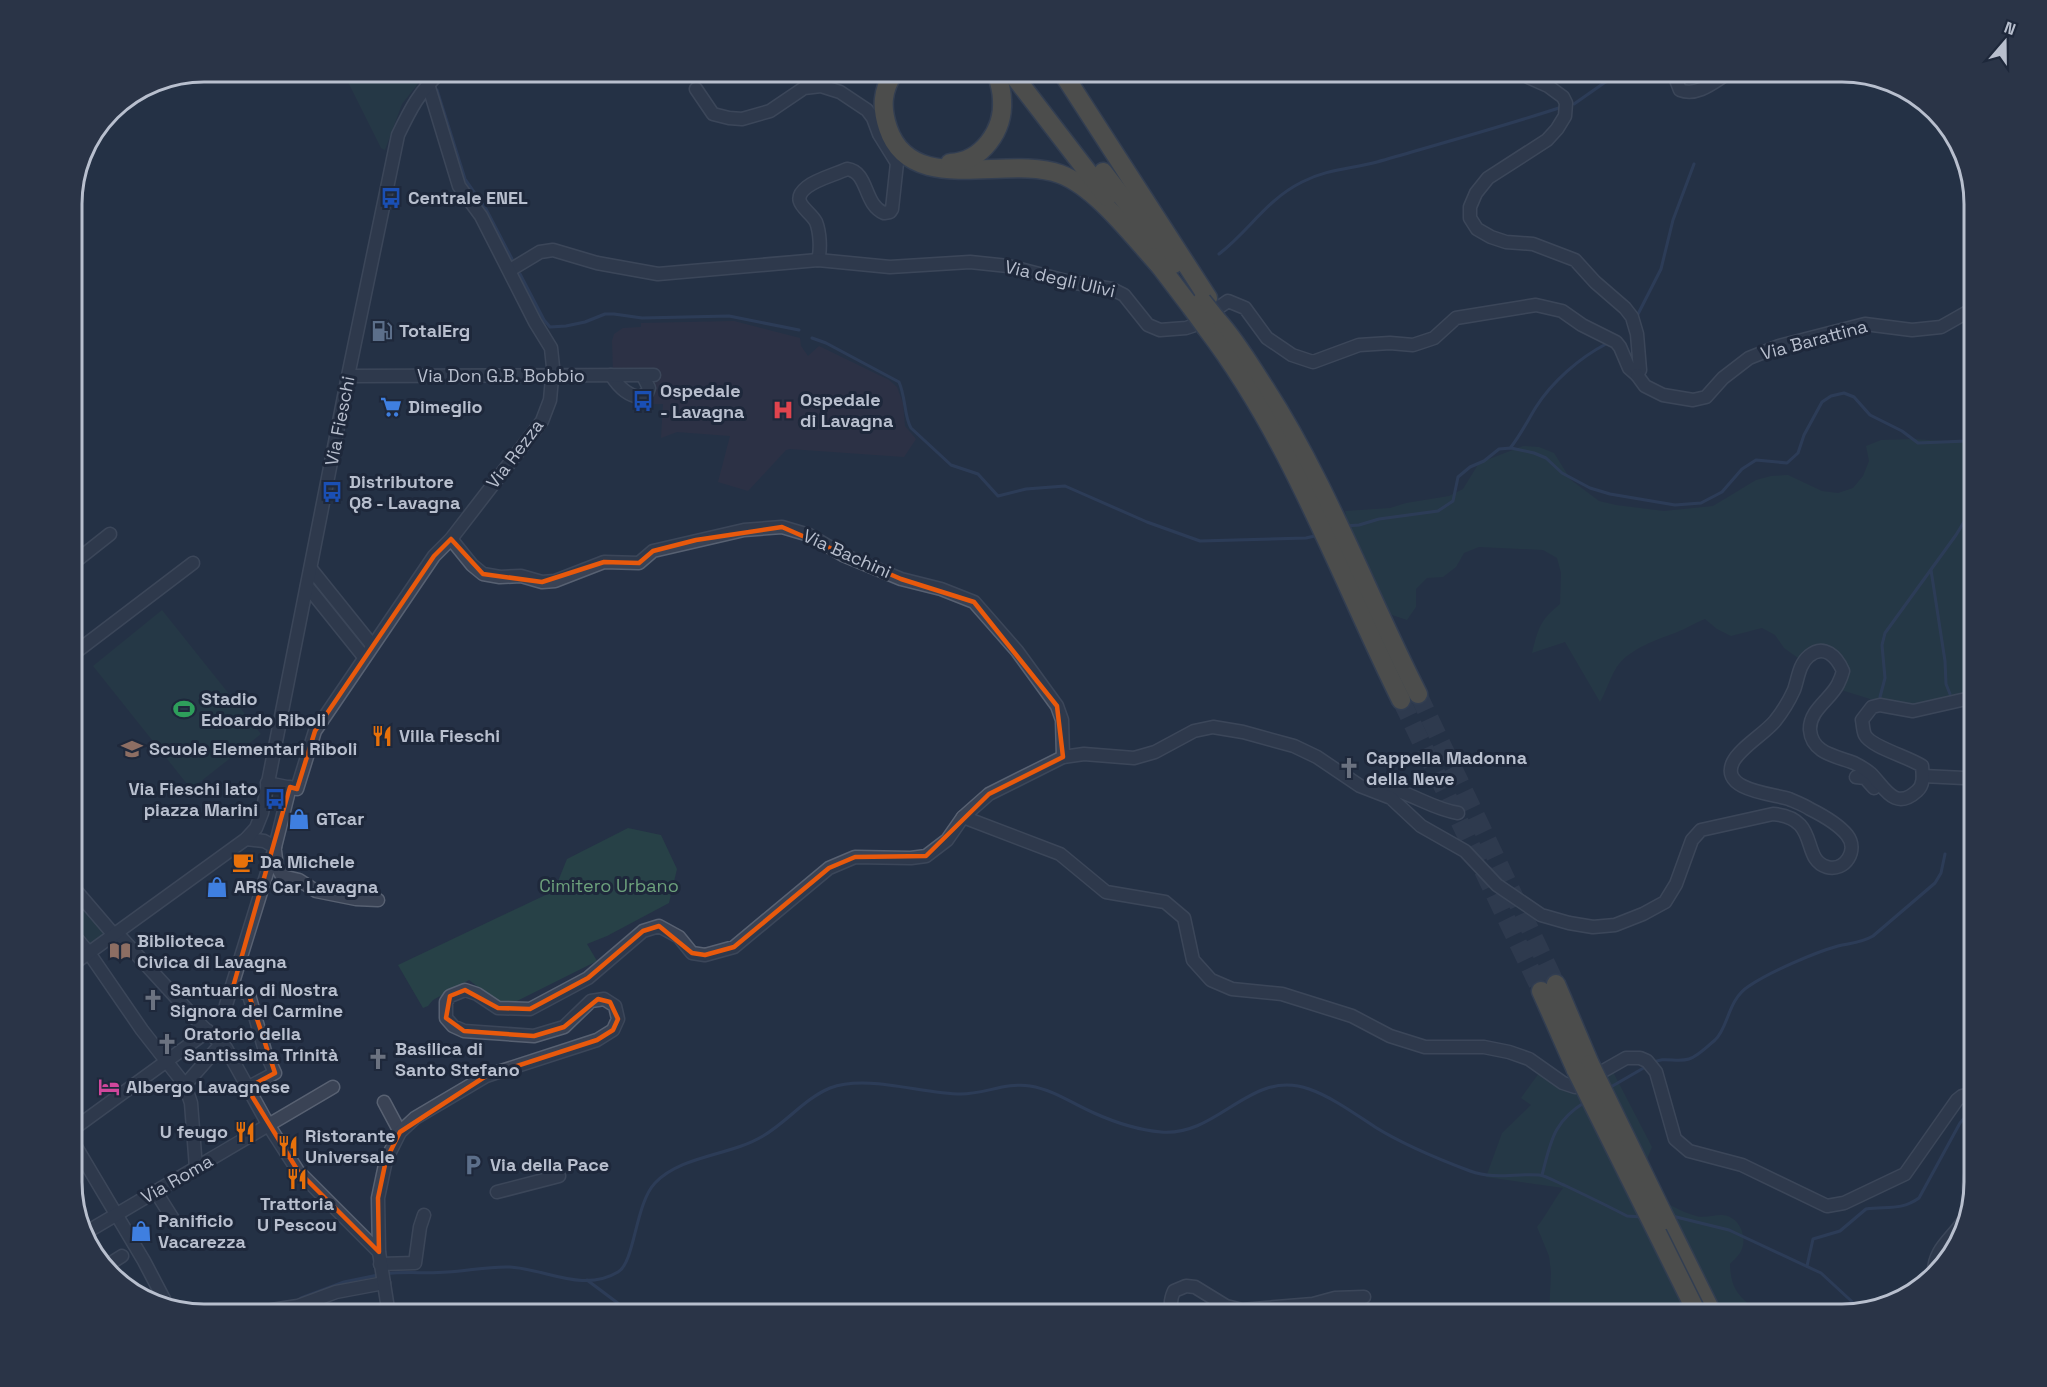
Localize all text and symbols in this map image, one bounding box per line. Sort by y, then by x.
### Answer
north arrow [1975,12,2035,72]
text: N [2001,17,2019,40]
bus stop icon: Centrale ENEL [379,186,403,210]
place label: Centrale ENEL [408,186,528,209]
street label: Via degli Ulivi [1003,255,1118,302]
street label: Via Barattina [1758,314,1870,365]
fuel station icon: TotalErg [370,319,394,343]
place label: TotalErg [399,319,470,342]
street label: Via Don G.B. Bobbio [417,364,585,387]
street label: Via Fieschi [320,374,359,468]
place label: Ospedale - Lavagna [660,379,745,423]
place label: Ospedale di Lavagna [800,388,894,432]
bus stop icon: Ospedale - Lavagna [631,389,655,413]
supermarket icon: Dimeglio [379,395,403,419]
place label: Dimeglio [408,395,483,418]
hospital icon: Ospedale di Lavagna [771,398,795,422]
street label: Via Rezza [481,414,548,493]
place label: Distributore Q8 - Lavagna [349,470,461,514]
bus stop icon: Distributore Q8 - Lavagna [320,480,344,504]
street label: Via Bachini [800,524,895,583]
place label: Stadio Edoardo Riboli [201,687,326,731]
sports icon: Stadio Edoardo Riboli [172,697,196,721]
restaurant icon: Villa Fieschi [370,724,394,748]
place label: Villa Fieschi [399,724,500,747]
school or university icon: Scuole Elementari Riboli [120,737,144,761]
place label: Scuole Elementari Riboli [149,737,357,760]
place label: Cappella Madonna della Neve [1366,746,1528,790]
church icon: Cappella Madonna della Neve [1337,756,1361,780]
place label: Via Fieschi lato piazza Marini [128,777,258,821]
bus stop icon: Via Fieschi lato piazza Marini [263,787,287,811]
shop icon: GTcar [287,807,311,831]
place label: GTcar [316,807,364,830]
cafe icon: Da Michele [231,850,255,874]
place label: Da Michele [260,850,355,873]
park label: Cimitero Urbano [539,874,679,897]
shop icon: ARS Car Lavagna [205,875,229,899]
place label: ARS Car Lavagna [234,875,379,898]
place label: Biblioteca Civica di Lavagna [137,929,287,973]
library icon: Biblioteca Civica di Lavagna [108,939,132,963]
place label: Santuario di Nostra Signora del Carmine [170,978,343,1022]
church icon: Santuario di Nostra Signora del Carmine [141,988,165,1012]
place label: Oratorio della Santissima Trinità [184,1022,339,1066]
church icon: Oratorio della Santissima Trinità [155,1032,179,1056]
place label: Basilica di Santo Stefano [395,1037,520,1081]
church icon: Basilica di Santo Stefano [366,1047,390,1071]
hotel icon: Albergo Lavagnese [97,1075,121,1099]
place label: Albergo Lavagnese [126,1075,290,1098]
place label: U feugo [160,1120,228,1143]
restaurant icon: U feugo [233,1120,257,1144]
place label: Ristorante Universale [305,1124,396,1168]
restaurant icon: Ristorante Universale [276,1134,300,1158]
street label: Via Roma [137,1149,217,1208]
parking icon: Via della Pace [461,1153,485,1177]
place label: Via della Pace [490,1153,609,1176]
restaurant icon: Trattoria U Pescou [285,1167,309,1191]
place label: Trattoria U Pescou [257,1192,337,1236]
place label: Panificio Vacarezza [158,1209,246,1253]
shop icon: Panificio Vacarezza [129,1219,153,1243]

